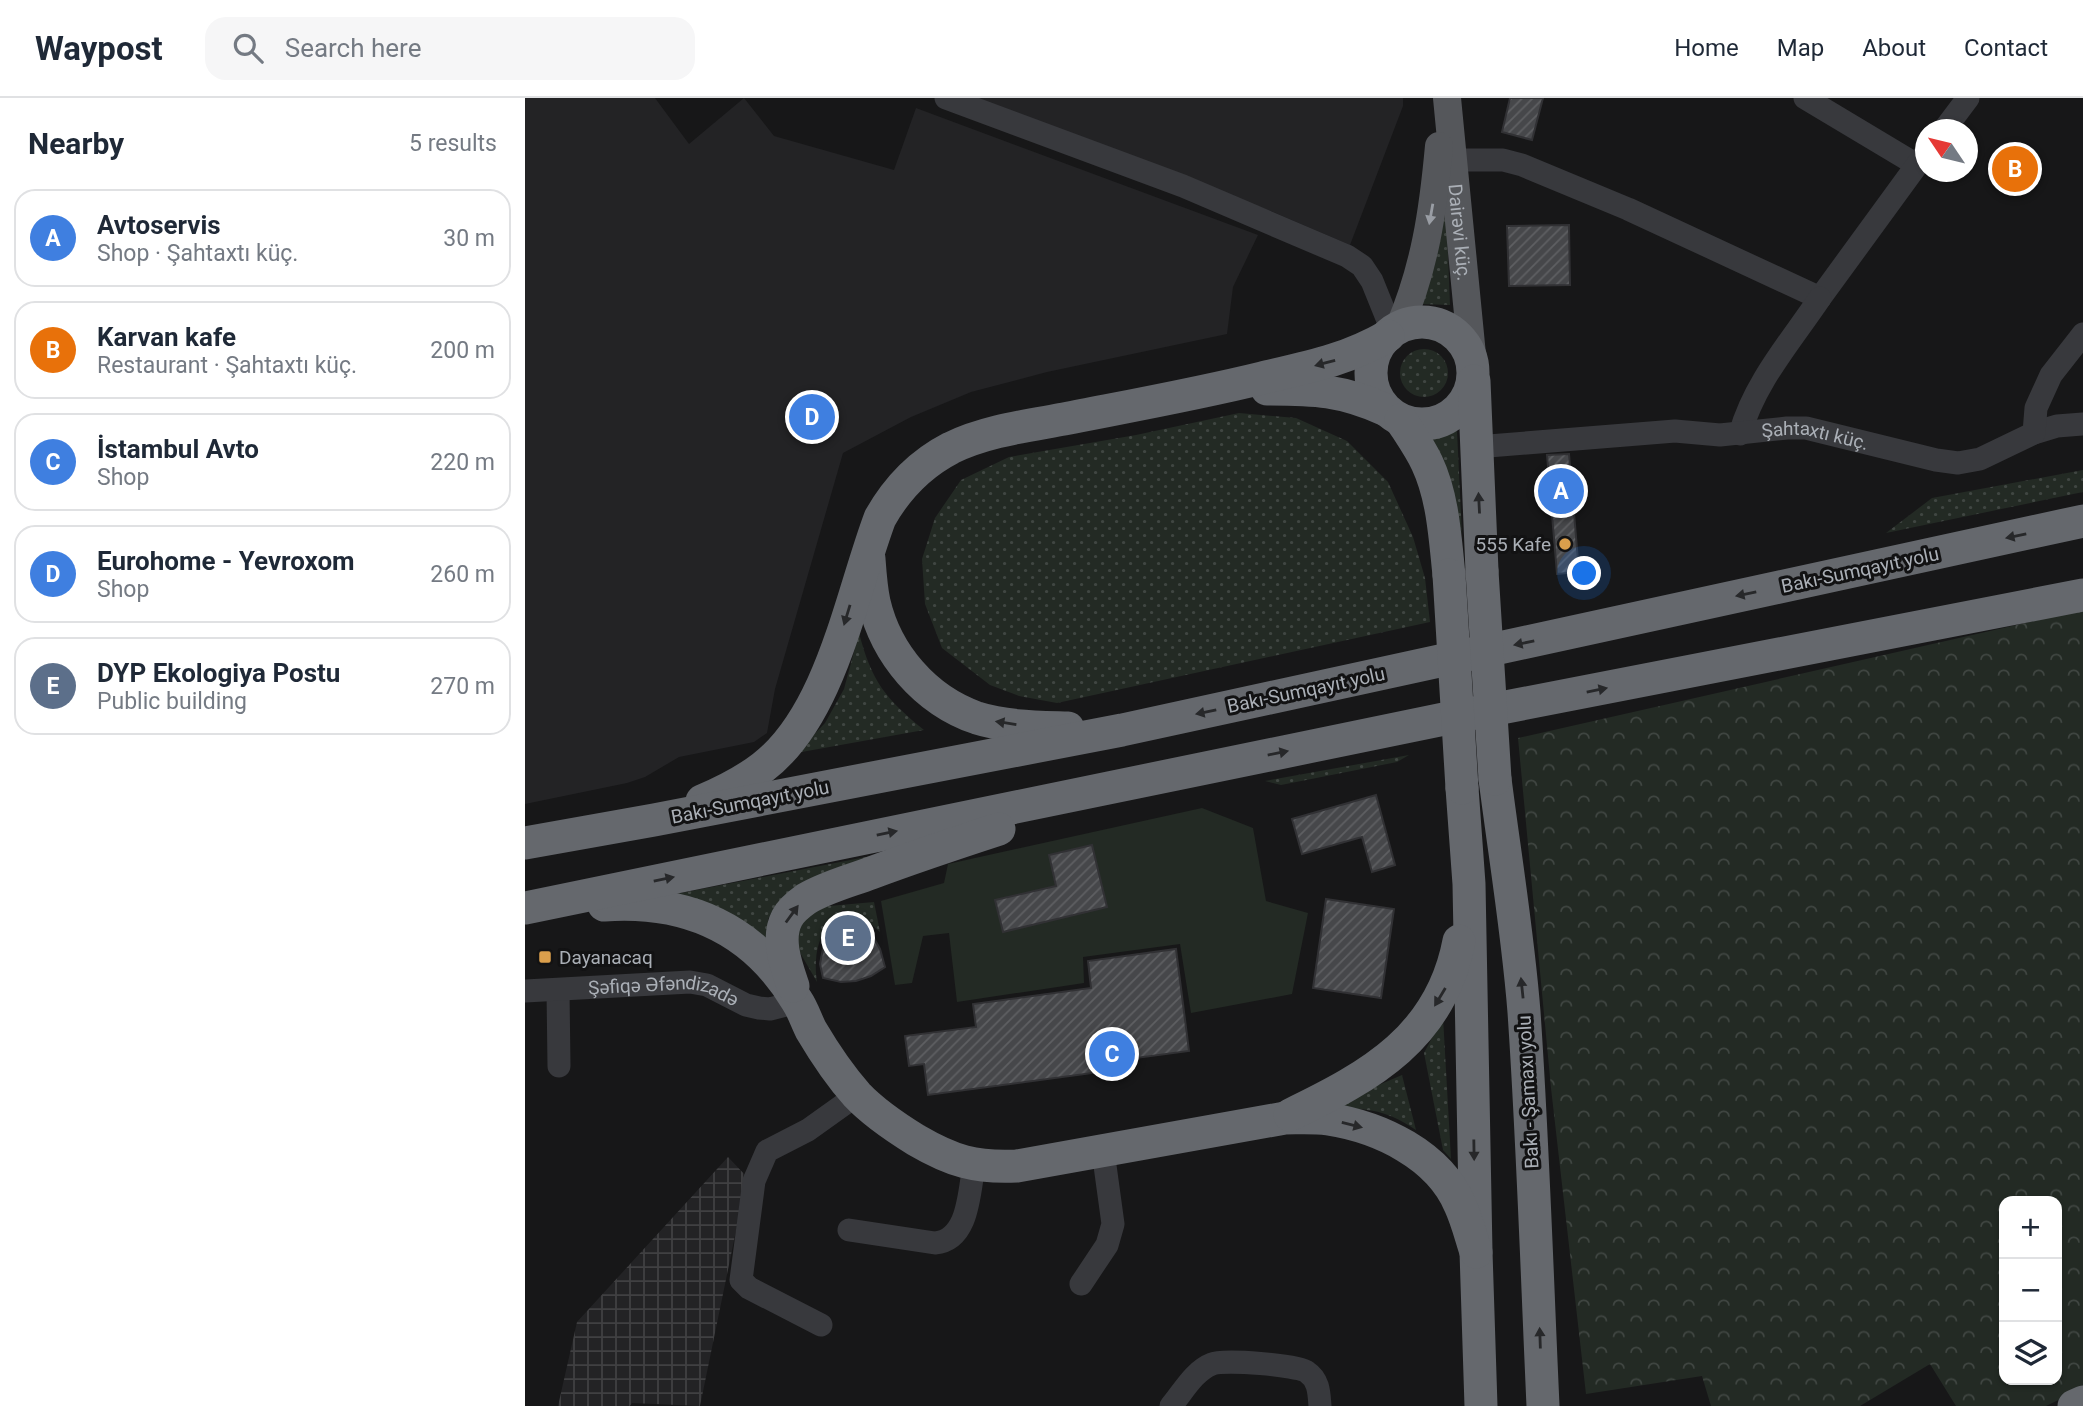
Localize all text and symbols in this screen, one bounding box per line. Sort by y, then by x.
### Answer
search box [205,17,695,80]
text: Waypost [35,29,163,68]
icon: search [229,29,267,67]
text: Search here [285,33,421,63]
text: Home [1674,34,1739,62]
text: Map [1777,34,1824,62]
text: About [1862,34,1926,62]
text: Contact [1964,34,2048,62]
north arrow [1915,119,1978,182]
text: Nearby [28,126,124,161]
text: 5 results [409,130,497,157]
pin: B [1992,143,2038,195]
street label: Dairəvi küç. [1444,183,1476,282]
one-way arrow [1425,204,1436,226]
text: Avtoservis [97,210,221,240]
text: A [45,225,61,252]
text: 30 m [443,225,495,252]
text: Shop · Şahtaxtı küç. [97,240,298,267]
text: Karvan kafe [97,322,236,352]
text: B [46,337,60,364]
text: 200 m [430,337,495,364]
text: Restaurant · Şahtaxtı küç. [97,352,357,379]
one-way arrow [1315,358,1336,368]
pin: D [789,391,835,443]
street label: Şahtaxtı küç. [1760,417,1871,455]
text: İstambul Avto [97,434,259,464]
text: C [45,449,61,476]
text: 220 m [430,449,495,476]
text: Shop [97,464,149,491]
pin: A [1538,465,1584,517]
one-way arrow [1473,492,1484,514]
one-way arrow [2005,530,2027,541]
place label: 555 Kafe [1476,533,1551,556]
marker: 555 Kafe [1557,536,1573,552]
street label: Bakı-Sumqayıt yolu [1779,542,1941,598]
text: Eurohome - Yevroxom [97,546,355,576]
your location [1567,556,1601,590]
text: D [46,561,60,588]
text: 260 m [430,561,495,588]
text: Shop [97,576,149,603]
one-way arrow [1735,589,1757,600]
one-way arrow [841,605,852,626]
one-way arrow [1513,637,1535,648]
text: DYP Ekologiya Postu [97,658,340,688]
street label: Bakı-Sumqayıt yolu [1225,662,1387,718]
text: E [47,673,59,700]
text: 270 m [430,673,495,700]
one-way arrow [1586,684,1608,695]
text: Public building [97,688,247,715]
one-way arrow [1195,707,1217,718]
one-way arrow [994,717,1016,728]
one-way arrow [1267,748,1289,759]
street label: Bakı-Sumqayıt yolu [669,775,831,829]
one-way arrow [876,828,898,839]
one-way arrow [653,874,675,885]
one-way arrow [785,905,799,924]
pin: E [825,912,871,964]
place label: Dayanacaq [559,946,653,969]
marker: Dayanacaq [537,949,553,965]
street label: Şəfiqə Əfəndizadə [587,970,743,1011]
one-way arrow [1516,977,1527,999]
one-way arrow [1433,987,1446,1006]
street label: Bakı - Şamaxı yolu [1513,1015,1543,1169]
pin: C [1089,1028,1135,1080]
one-way arrow [1341,1120,1363,1131]
one-way arrow [1468,1139,1480,1161]
map controls [1999,1196,2062,1385]
button: + [1999,1196,2062,1259]
button: − [1999,1259,2062,1322]
button: layers [1999,1322,2062,1385]
one-way arrow [1534,1327,1545,1349]

